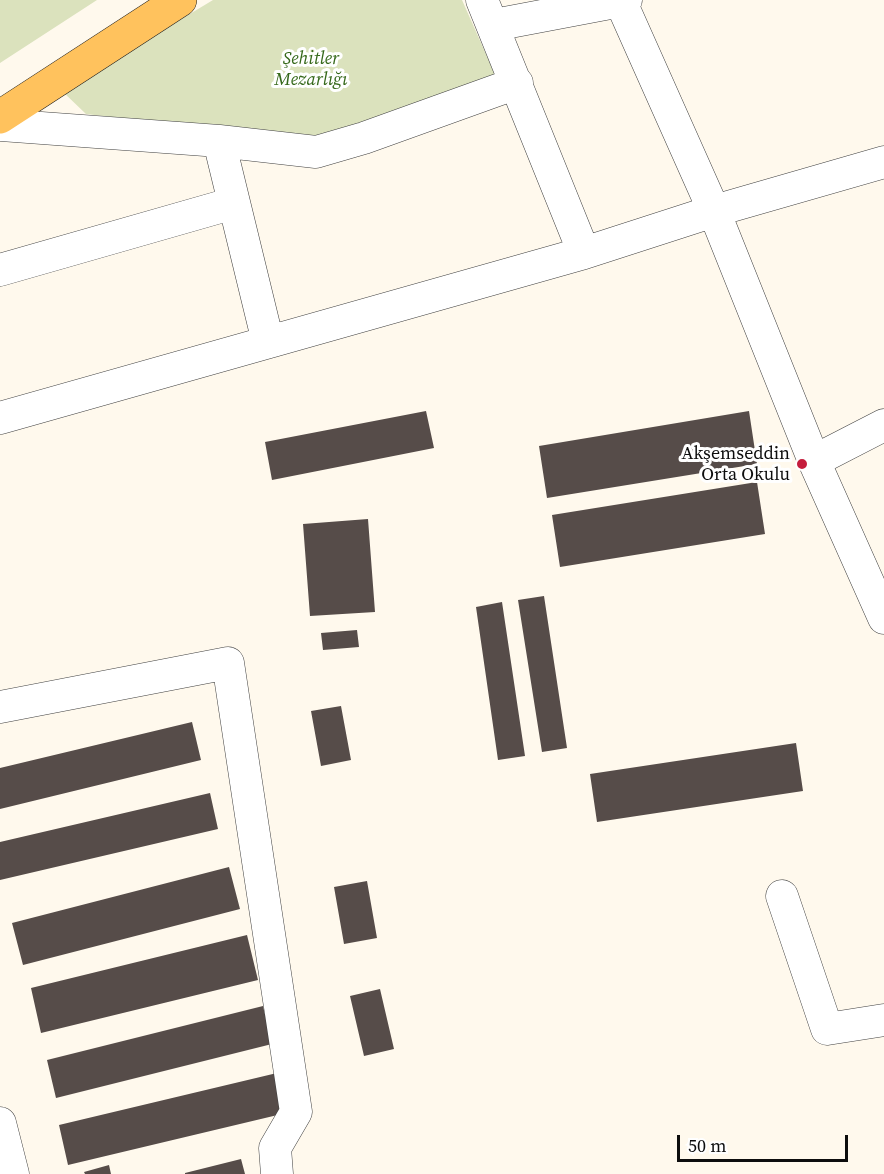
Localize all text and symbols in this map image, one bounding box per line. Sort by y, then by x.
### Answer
park label: Şehitler Mezarlığı [275,48,347,90]
place label: Akşemseddin Orta Okulu [681,443,790,486]
marker: Akşemseddin Orta Okulu [795,457,809,471]
scale bar [680,1123,851,1161]
text: 50 m [688,1133,726,1158]

